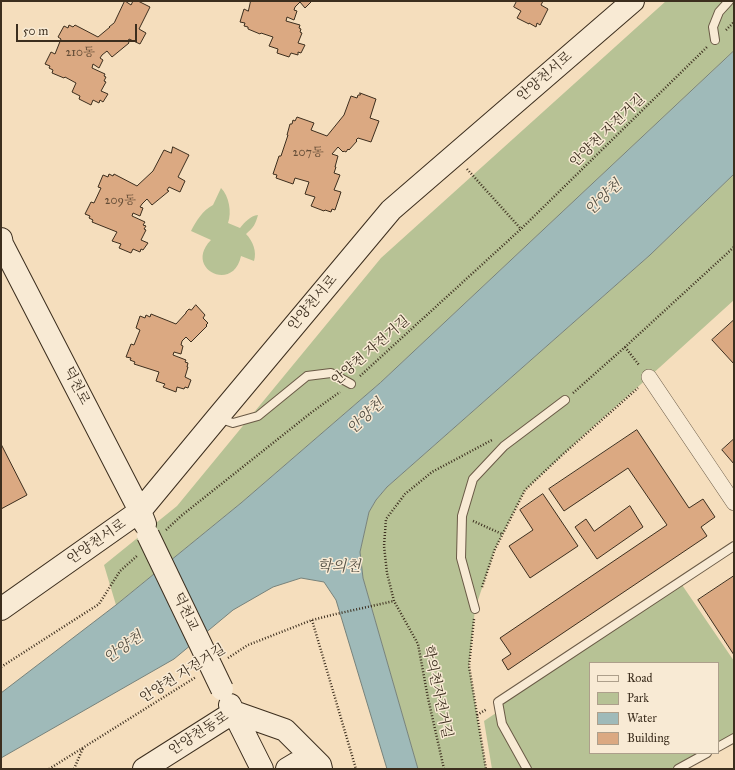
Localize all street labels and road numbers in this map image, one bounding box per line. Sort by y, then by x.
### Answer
street label: 안양천서로 [514,48,576,106]
street label: 안양천 자전거길 [567,91,649,171]
street label: 안양천서로 [285,272,341,334]
street label: 안양천 자전거길 [329,313,413,389]
street label: 덕천로 [59,364,93,408]
street label: 안양천서로 [64,516,130,568]
street label: 덕천교 [169,590,201,634]
street label: 안양천 자전거길 [137,641,229,707]
street label: 학의천자전거길 [419,644,455,740]
street label: 안양천동로 [166,709,232,759]

